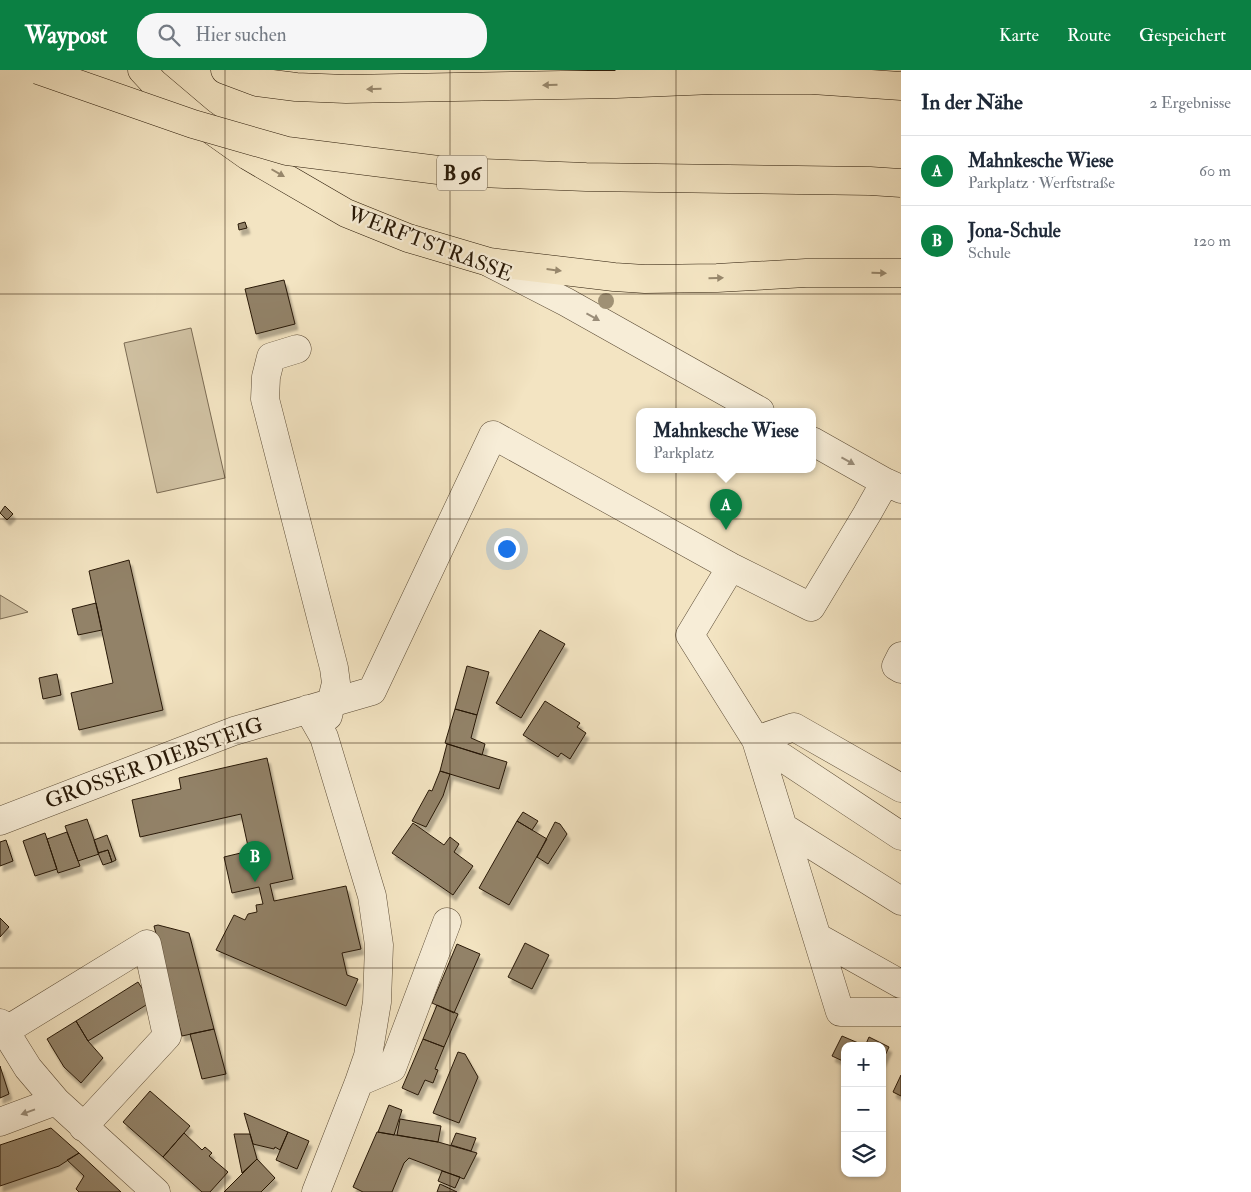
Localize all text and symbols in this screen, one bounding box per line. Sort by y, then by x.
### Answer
search box [137,13,487,58]
text: Waypost [25,20,107,51]
icon: search [155,21,183,49]
text: Hier suchen [195,23,286,47]
text: Karte [999,24,1039,47]
text: Route [1067,24,1111,47]
text: Gespeichert [1139,24,1226,47]
one-way arrow [541,82,557,90]
one-way arrow [365,85,381,93]
text: In der Nähe [921,89,1023,116]
text: 2 Ergebnisse [1150,93,1231,113]
text: Mahnkesche Wiese [968,149,1113,173]
road number: B 96 [437,156,487,190]
text: A [932,161,942,181]
text: 60 m [1199,161,1231,181]
one-way arrow [271,169,284,178]
text: Parkplatz · Werftstraße [968,173,1115,193]
street label: WERFTSTRASSE [343,200,516,288]
text: Jona-Schule [968,219,1061,243]
text: B [932,231,942,251]
text: 120 m [1193,231,1231,251]
text: Schule [968,243,1011,263]
one-way arrow [547,266,563,274]
one-way arrow [871,269,887,277]
one-way arrow [709,274,725,282]
one-way arrow [587,313,600,322]
popup [636,408,816,473]
text: Mahnkesche Wiese [653,419,799,443]
text: Parkplatz [653,443,714,463]
one-way arrow [840,457,855,465]
pin: A [710,489,742,530]
your location [494,536,520,562]
street label: GROSSER DIEBSTEIG [41,711,267,815]
pin: B [239,841,271,882]
map controls [841,1042,886,1177]
button: + [841,1042,886,1087]
button: − [841,1087,886,1132]
one-way arrow [20,1108,35,1116]
button: layers [841,1132,886,1177]

